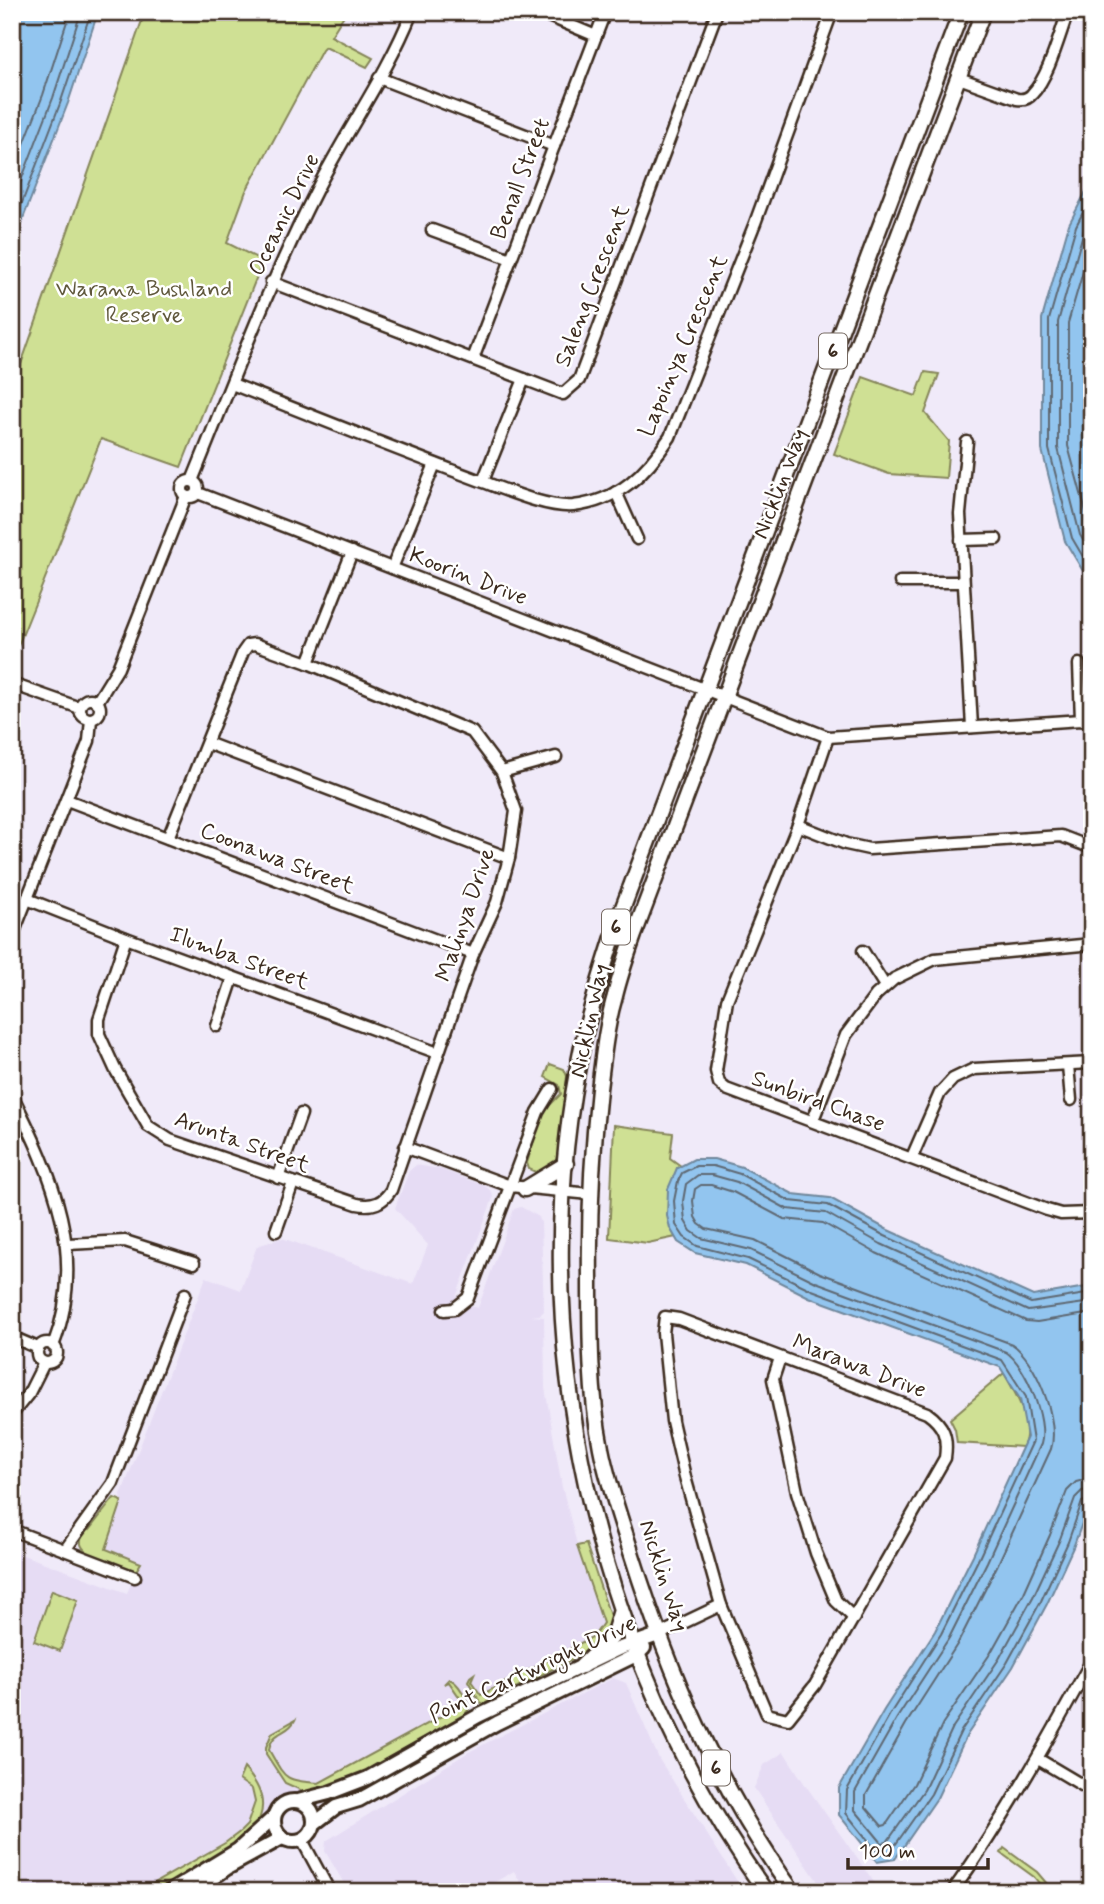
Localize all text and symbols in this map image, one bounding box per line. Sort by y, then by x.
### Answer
street label: Benall Street [484,114,558,244]
street label: Oceanic Drive [242,149,328,281]
street label: Saleng Crescent [548,200,638,371]
street label: Lapoinya Crescent [632,250,736,441]
park label: Warana Bushland Reserve [56,275,232,331]
road number: 6 [819,334,847,368]
street label: Nicklin Way [746,425,816,543]
street label: Koorin Drive [405,541,531,613]
street label: Coonawa Street [196,816,359,902]
street label: Malinya Drive [429,844,503,986]
road number: 6 [602,909,630,944]
street label: Ilumba Street [165,920,313,998]
street label: Nicklin Way [563,961,617,1081]
street label: Sunbird Chase [747,1064,889,1140]
street label: Arunta Street [170,1105,314,1181]
street label: Marawa Drive [788,1328,930,1406]
street label: Nicklin Way [631,1516,695,1636]
street label: Point Cartwright Drive [425,1609,642,1733]
road number: 6 [702,1750,730,1786]
scale bar [848,1827,988,1871]
text: 100 m [859,1838,915,1866]

